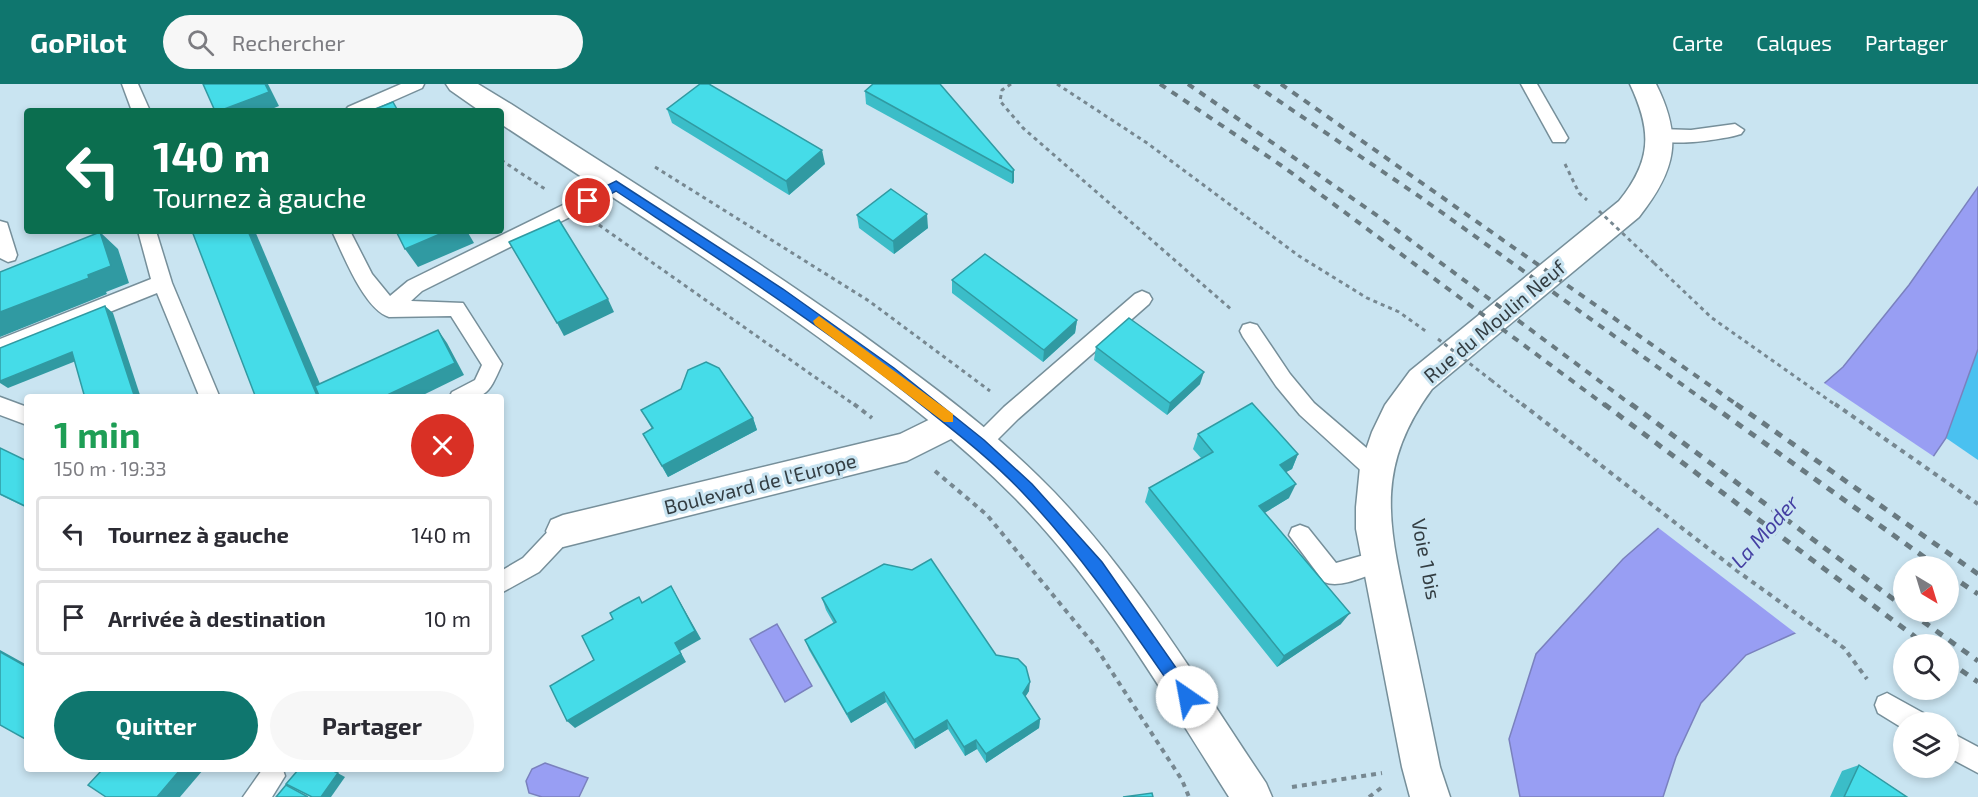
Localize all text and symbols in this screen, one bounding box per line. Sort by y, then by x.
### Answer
search box [163,15,583,69]
text: GoPilot [30,25,127,59]
icon: search [184,26,217,59]
text: Rechercher [232,29,345,55]
text: Carte [1672,30,1723,55]
text: Calques [1756,30,1832,55]
text: Partager [1865,30,1948,55]
text: 140 m [153,130,270,180]
icon: left [54,132,132,210]
pin [562,175,613,226]
text: Tournez à gauche [153,181,367,213]
icon: arrive [571,184,604,217]
street label: Rue du Moulin Neuf [1418,255,1570,387]
text: 1 min [54,412,141,455]
button: close [411,414,474,477]
street label: Boulevard de l'Europe [661,447,859,519]
text: 150 m · 19:33 [54,456,167,480]
water label: La Moder [1725,489,1804,573]
icon: left [57,517,90,550]
street label: Voie 1 bis [1407,517,1447,601]
text: Tournez à gauche [108,521,289,547]
text: 140 m [411,521,471,547]
north arrow [1893,556,1959,622]
map controls [1893,556,1959,778]
icon: arrive [57,601,90,634]
text: Arrivée à destination [108,605,326,631]
text: 10 m [425,605,471,631]
button: search [1893,634,1959,700]
position arrow [1155,665,1219,729]
button: Quitter [54,691,258,760]
button: Partager [270,691,474,760]
button: layers [1893,712,1959,778]

